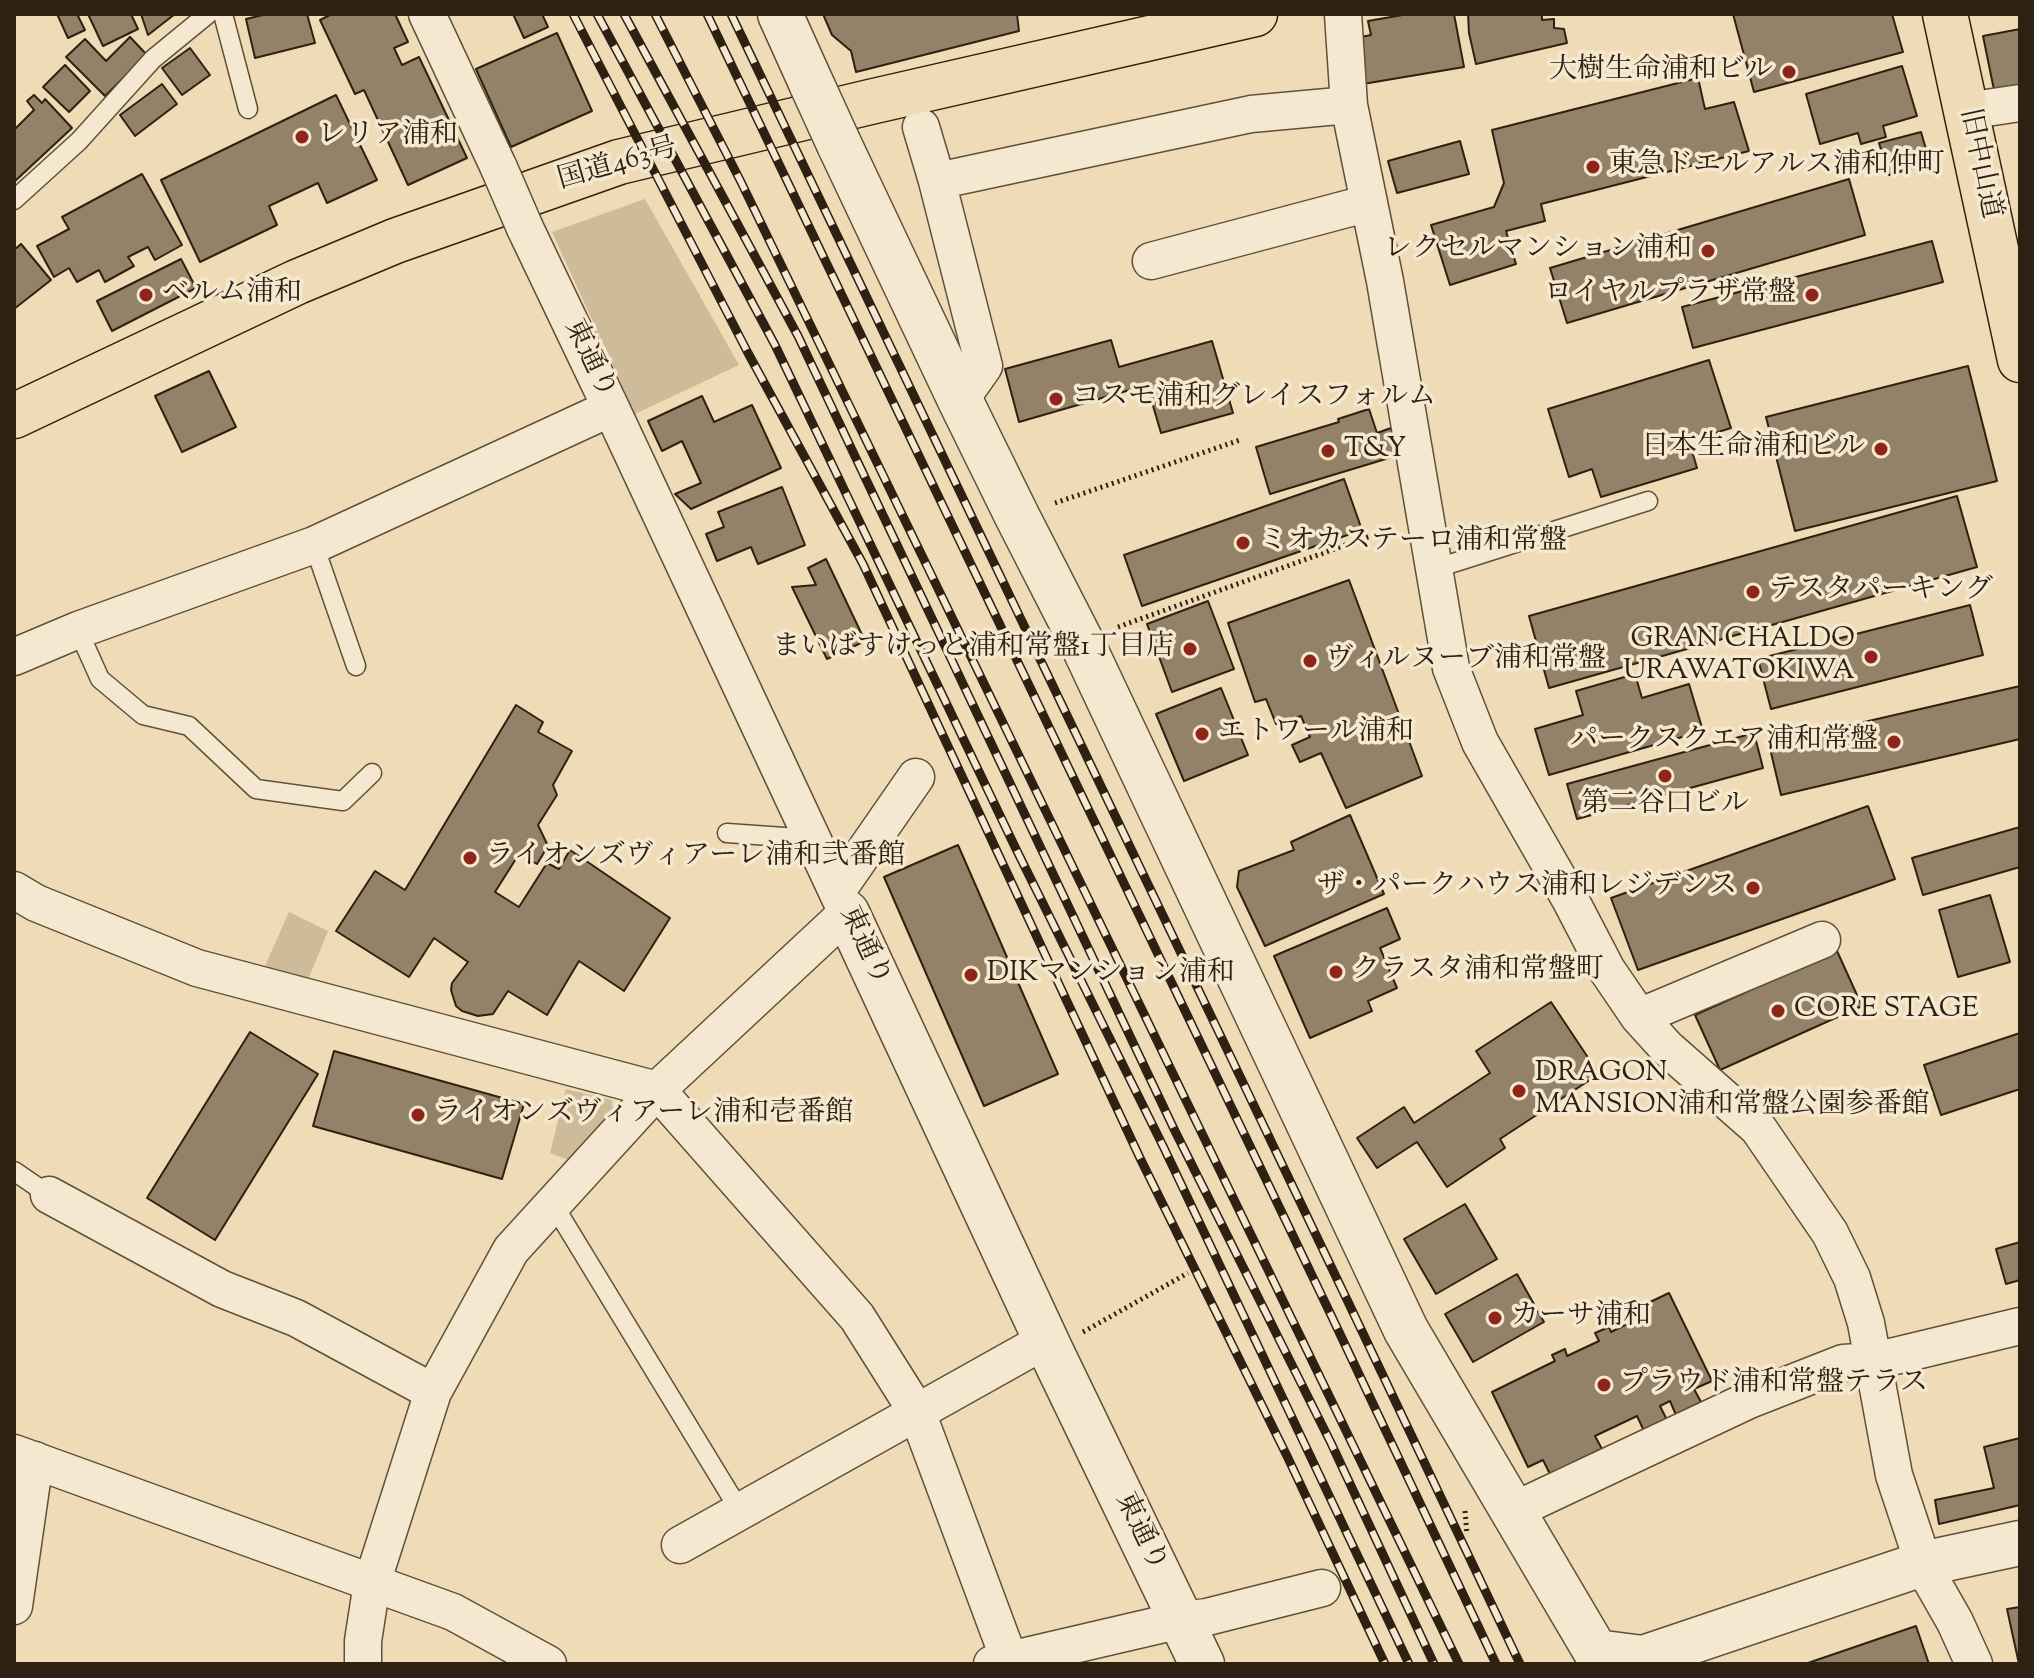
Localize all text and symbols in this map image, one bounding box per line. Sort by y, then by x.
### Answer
place label: 大樹生命浦和ビル [1549,55,1773,89]
marker: 大樹生命浦和ビル [1780,63,1798,81]
street label: 旧中山道 [1950,106,2006,222]
place label: レリア浦和 [318,120,458,154]
marker: レリア浦和 [293,128,311,146]
street label: 国道463号 [554,133,682,199]
place label: 東急ドエルアルス浦和仲町 [1609,150,1945,184]
marker: 東急ドエルアルス浦和仲町 [1584,158,1602,176]
place label: レクセルマンション浦和 [1384,234,1692,268]
marker: レクセルマンション浦和 [1699,242,1717,260]
place label: ベルム浦和 [162,278,302,312]
place label: ロイヤルプラザ常盤 [1544,278,1796,312]
marker: ベルム浦和 [137,286,155,304]
marker: ロイヤルプラザ常盤 [1803,286,1821,304]
street label: 東通り [554,315,622,405]
place label: コスモ浦和グレイスフォルム [1072,382,1436,416]
marker: コスモ浦和グレイスフォルム [1047,390,1065,408]
place label: 日本生命浦和ビル [1641,432,1865,466]
place label: T&Y [1344,434,1406,468]
marker: 日本生命浦和ビル [1872,440,1890,458]
marker: T&Y [1319,442,1337,460]
place label: ミオカステーロ浦和常盤 [1259,526,1567,560]
marker: ミオカステーロ浦和常盤 [1234,534,1252,552]
place label: テスタパーキング [1769,575,1993,609]
marker: テスタパーキング [1744,583,1762,601]
place label: GRAN CHALDO URAWATOKIWA [1623,624,1855,690]
place label: まいばすけっと浦和常盤1丁目店 [772,632,1174,666]
marker: まいばすけっと浦和常盤1丁目店 [1181,640,1199,658]
place label: ヴィルヌーブ浦和常盤 [1326,644,1606,678]
marker: GRAN CHALDO URAWATOKIWA [1862,648,1880,666]
marker: ヴィルヌーブ浦和常盤 [1301,652,1319,670]
place label: エトワール浦和 [1218,717,1414,751]
marker: エトワール浦和 [1193,725,1211,743]
place label: パークスクエア浦和常盤 [1570,725,1878,759]
marker: パークスクエア浦和常盤 [1885,733,1903,751]
marker: 第二谷口ビル [1656,767,1674,785]
place label: 第二谷口ビル [1581,789,1749,823]
place label: ライオンズヴィアーレ浦和弐番館 [486,841,905,875]
marker: ライオンズヴィアーレ浦和弐番館 [461,849,479,867]
place label: ザ・パークハウス浦和レジデンス [1317,871,1737,905]
marker: ザ・パークハウス浦和レジデンス [1744,879,1762,897]
street label: 東通り [830,902,896,992]
place label: クラスタ浦和常盤町 [1352,955,1604,989]
place label: DIKマンション浦和 [987,958,1235,992]
marker: クラスタ浦和常盤町 [1327,963,1345,981]
marker: DIKマンション浦和 [962,966,980,984]
place label: CORE STAGE [1794,994,1979,1028]
marker: CORE STAGE [1769,1002,1787,1020]
place label: DRAGON MANSION浦和常盤公園参番館 [1535,1058,1929,1124]
marker: DRAGON MANSION浦和常盤公園参番館 [1510,1082,1528,1100]
place label: ライオンズヴィアーレ浦和壱番館 [434,1098,853,1132]
marker: ライオンズヴィアーレ浦和壱番館 [409,1106,427,1124]
place label: カーサ浦和 [1511,1301,1651,1335]
marker: カーサ浦和 [1486,1309,1504,1327]
place label: プラウド浦和常盤テラス [1620,1368,1928,1402]
marker: プラウド浦和常盤テラス [1595,1376,1613,1394]
street label: 東通り [1105,1488,1173,1578]

